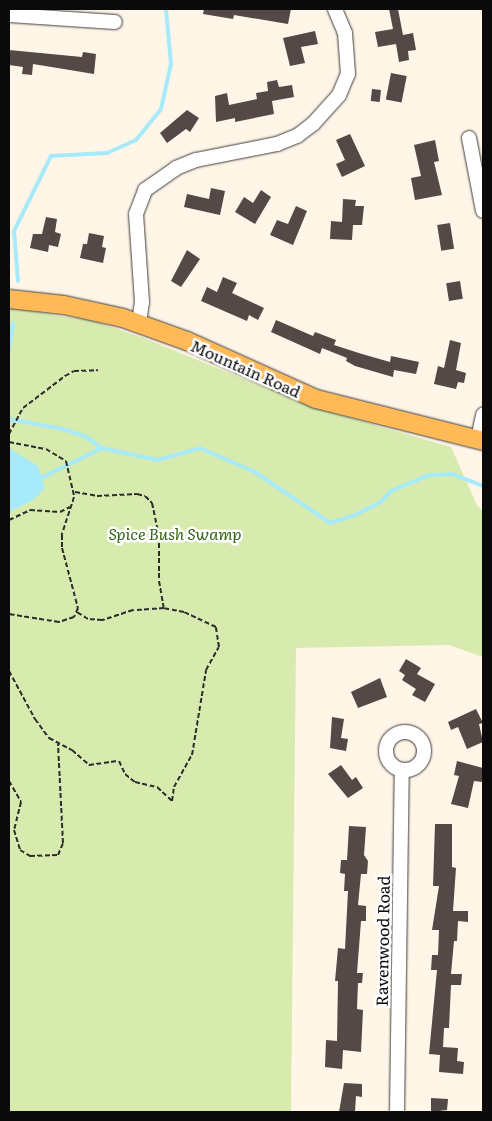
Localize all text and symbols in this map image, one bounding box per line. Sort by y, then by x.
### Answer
street label: Mountain Road [188,335,304,401]
park label: Spice Bush Swamp [108,523,242,543]
street label: Ravenwood Road [371,876,393,1006]

